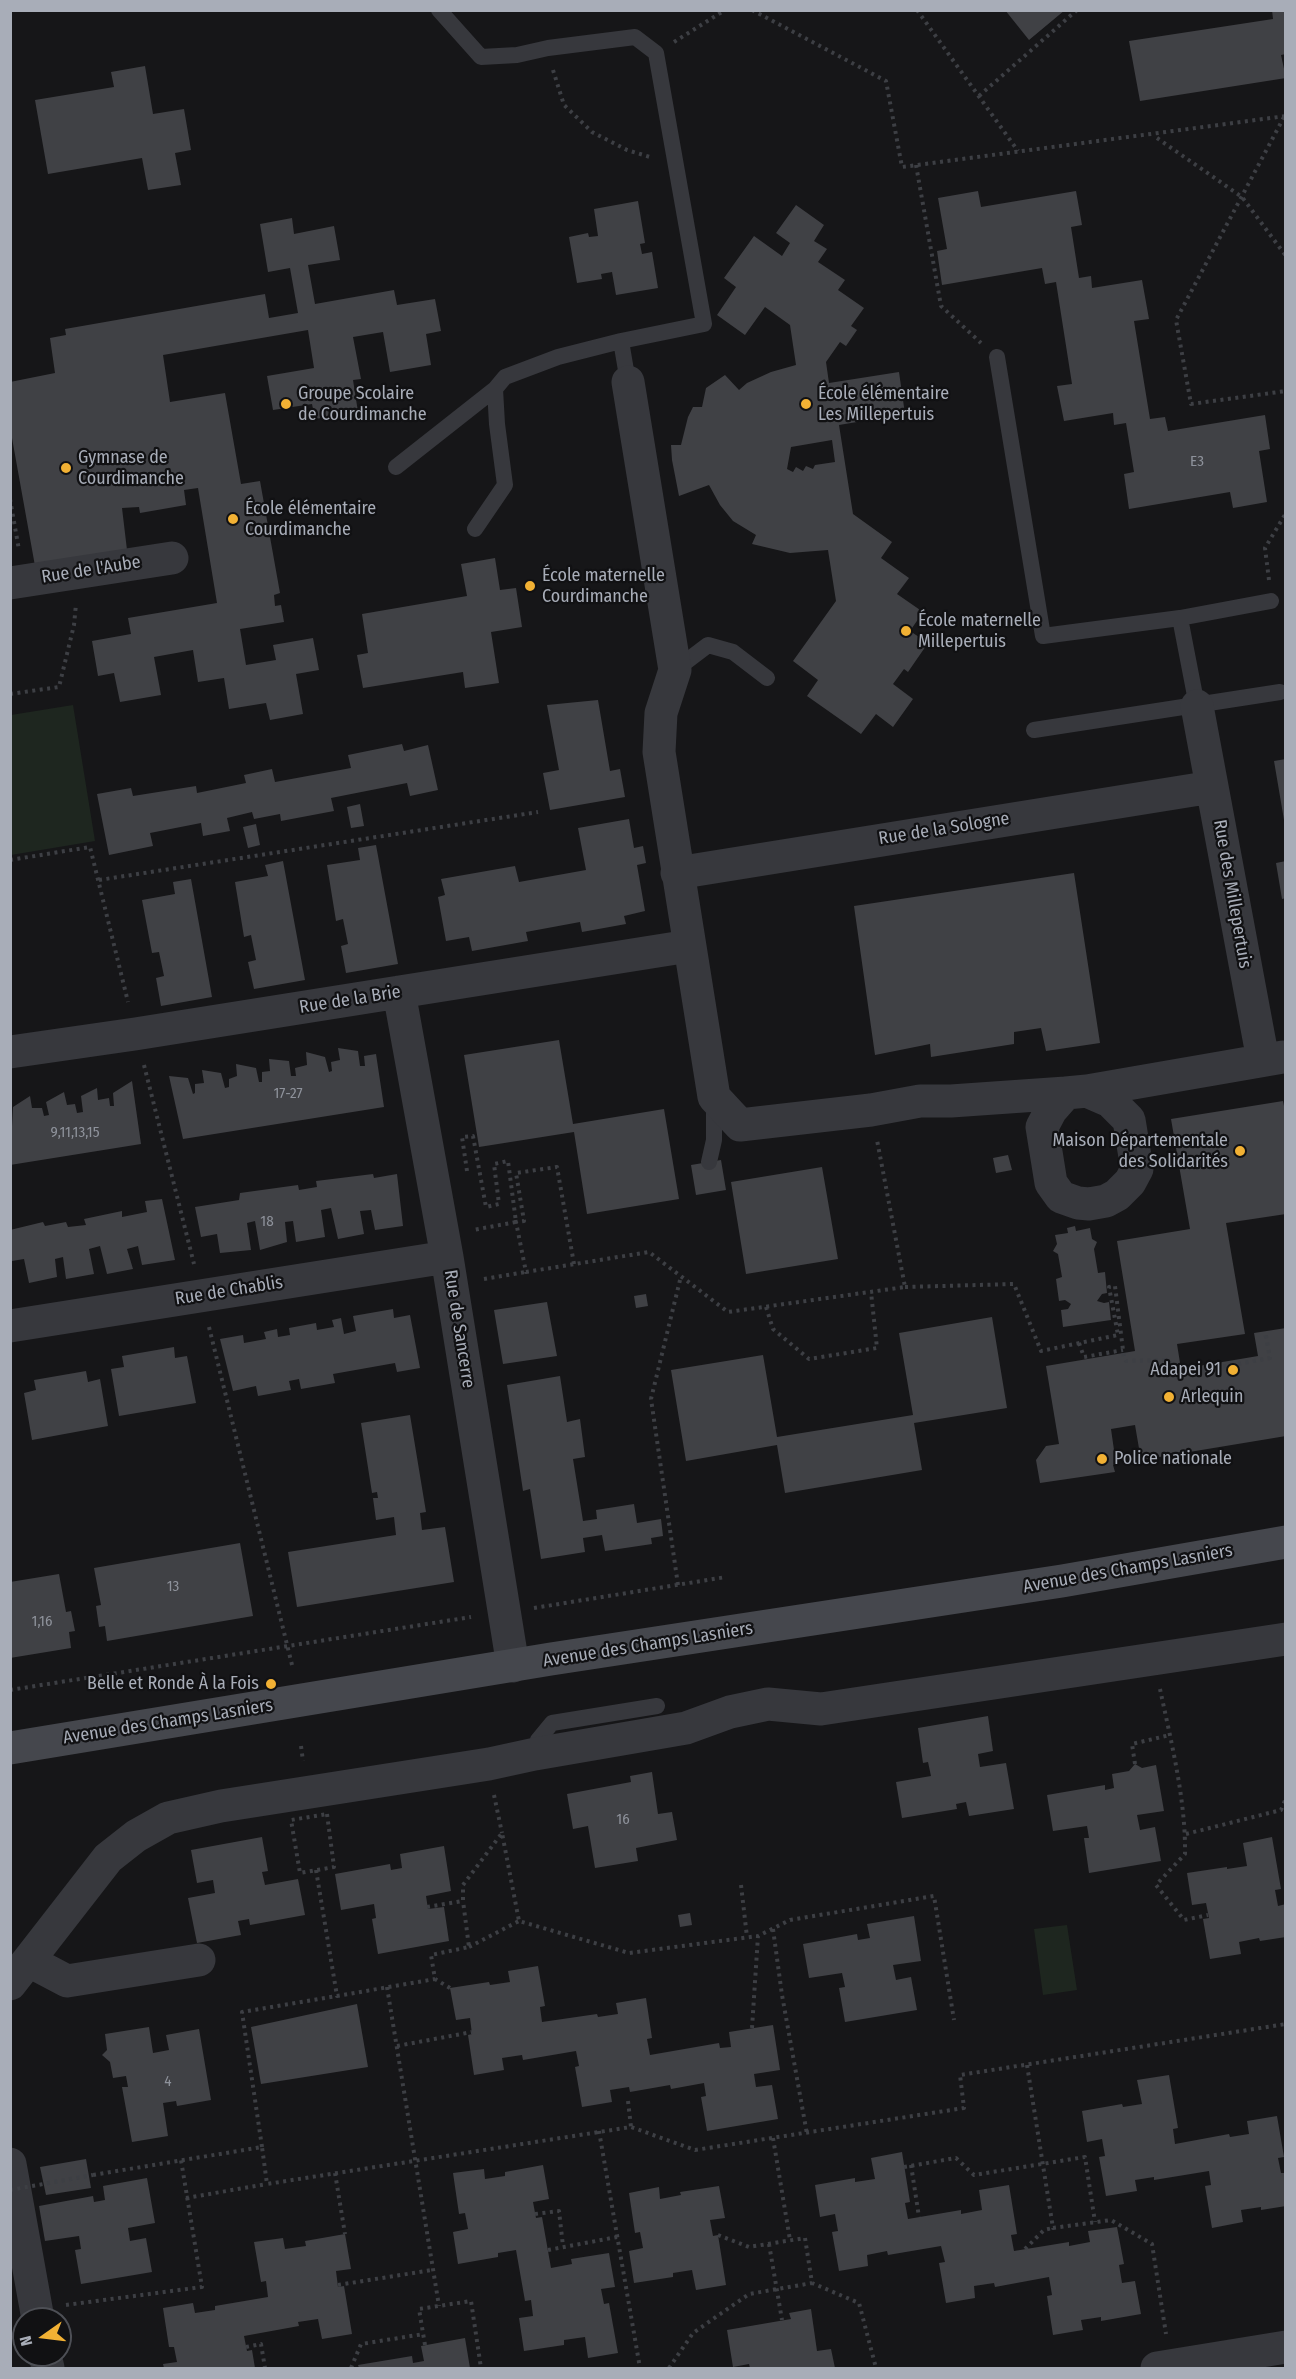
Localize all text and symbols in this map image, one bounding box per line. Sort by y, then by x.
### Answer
place label: Groupe Scolaire de Courdimanche [298,383,427,426]
place label: École élémentaire Les Millepertuis [818,383,949,426]
marker: Groupe Scolaire de Courdimanche [279,397,293,411]
marker: École élémentaire Les Millepertuis [799,397,813,411]
place label: Gymnase de Courdimanche [78,447,184,490]
house number: E3 [1190,453,1204,471]
marker: Gymnase de Courdimanche [59,461,73,475]
place label: École élémentaire Courdimanche [245,498,376,540]
marker: École élémentaire Courdimanche [226,512,240,526]
street label: Rue de l'Aube [40,552,142,588]
place label: École maternelle Courdimanche [542,565,665,608]
marker: École maternelle Courdimanche [523,579,537,593]
place label: École maternelle Millepertuis [918,610,1041,652]
marker: École maternelle Millepertuis [899,624,913,638]
street label: Rue de la Sologne [877,808,1011,850]
street label: Rue des Millepertuis [1208,818,1256,970]
street label: Rue de la Brie [298,981,402,1019]
house number: 17-27 [273,1085,303,1103]
house number: 9,11,13,15 [50,1124,100,1142]
place label: Maison Départementale des Solidarités [1052,1130,1228,1172]
marker: Maison Départementale des Solidarités [1233,1144,1247,1158]
house number: 18 [260,1213,274,1231]
street label: Rue de Sancerre [439,1268,479,1390]
street label: Rue de Chablis [174,1272,284,1310]
place label: Adapei 91 [1150,1359,1221,1381]
marker: Adapei 91 [1226,1363,1240,1377]
place label: Arlequin [1181,1386,1243,1408]
marker: Arlequin [1162,1390,1176,1404]
place label: Police nationale [1114,1448,1232,1470]
marker: Police nationale [1095,1452,1109,1466]
street label: Avenue des Champs Lasniers [1022,1540,1234,1598]
house number: 13 [167,1578,179,1596]
house number: 1,16 [32,1613,52,1631]
street label: Avenue des Champs Lasniers [541,1618,755,1672]
place label: Belle et Ronde À la Fois [87,1673,259,1695]
marker: Belle et Ronde À la Fois [264,1677,278,1691]
street label: Avenue des Champs Lasniers [61,1695,275,1749]
house number: 16 [616,1811,630,1829]
house number: 4 [164,2073,172,2091]
north arrow [12,2307,72,2367]
text: N [16,2334,36,2348]

